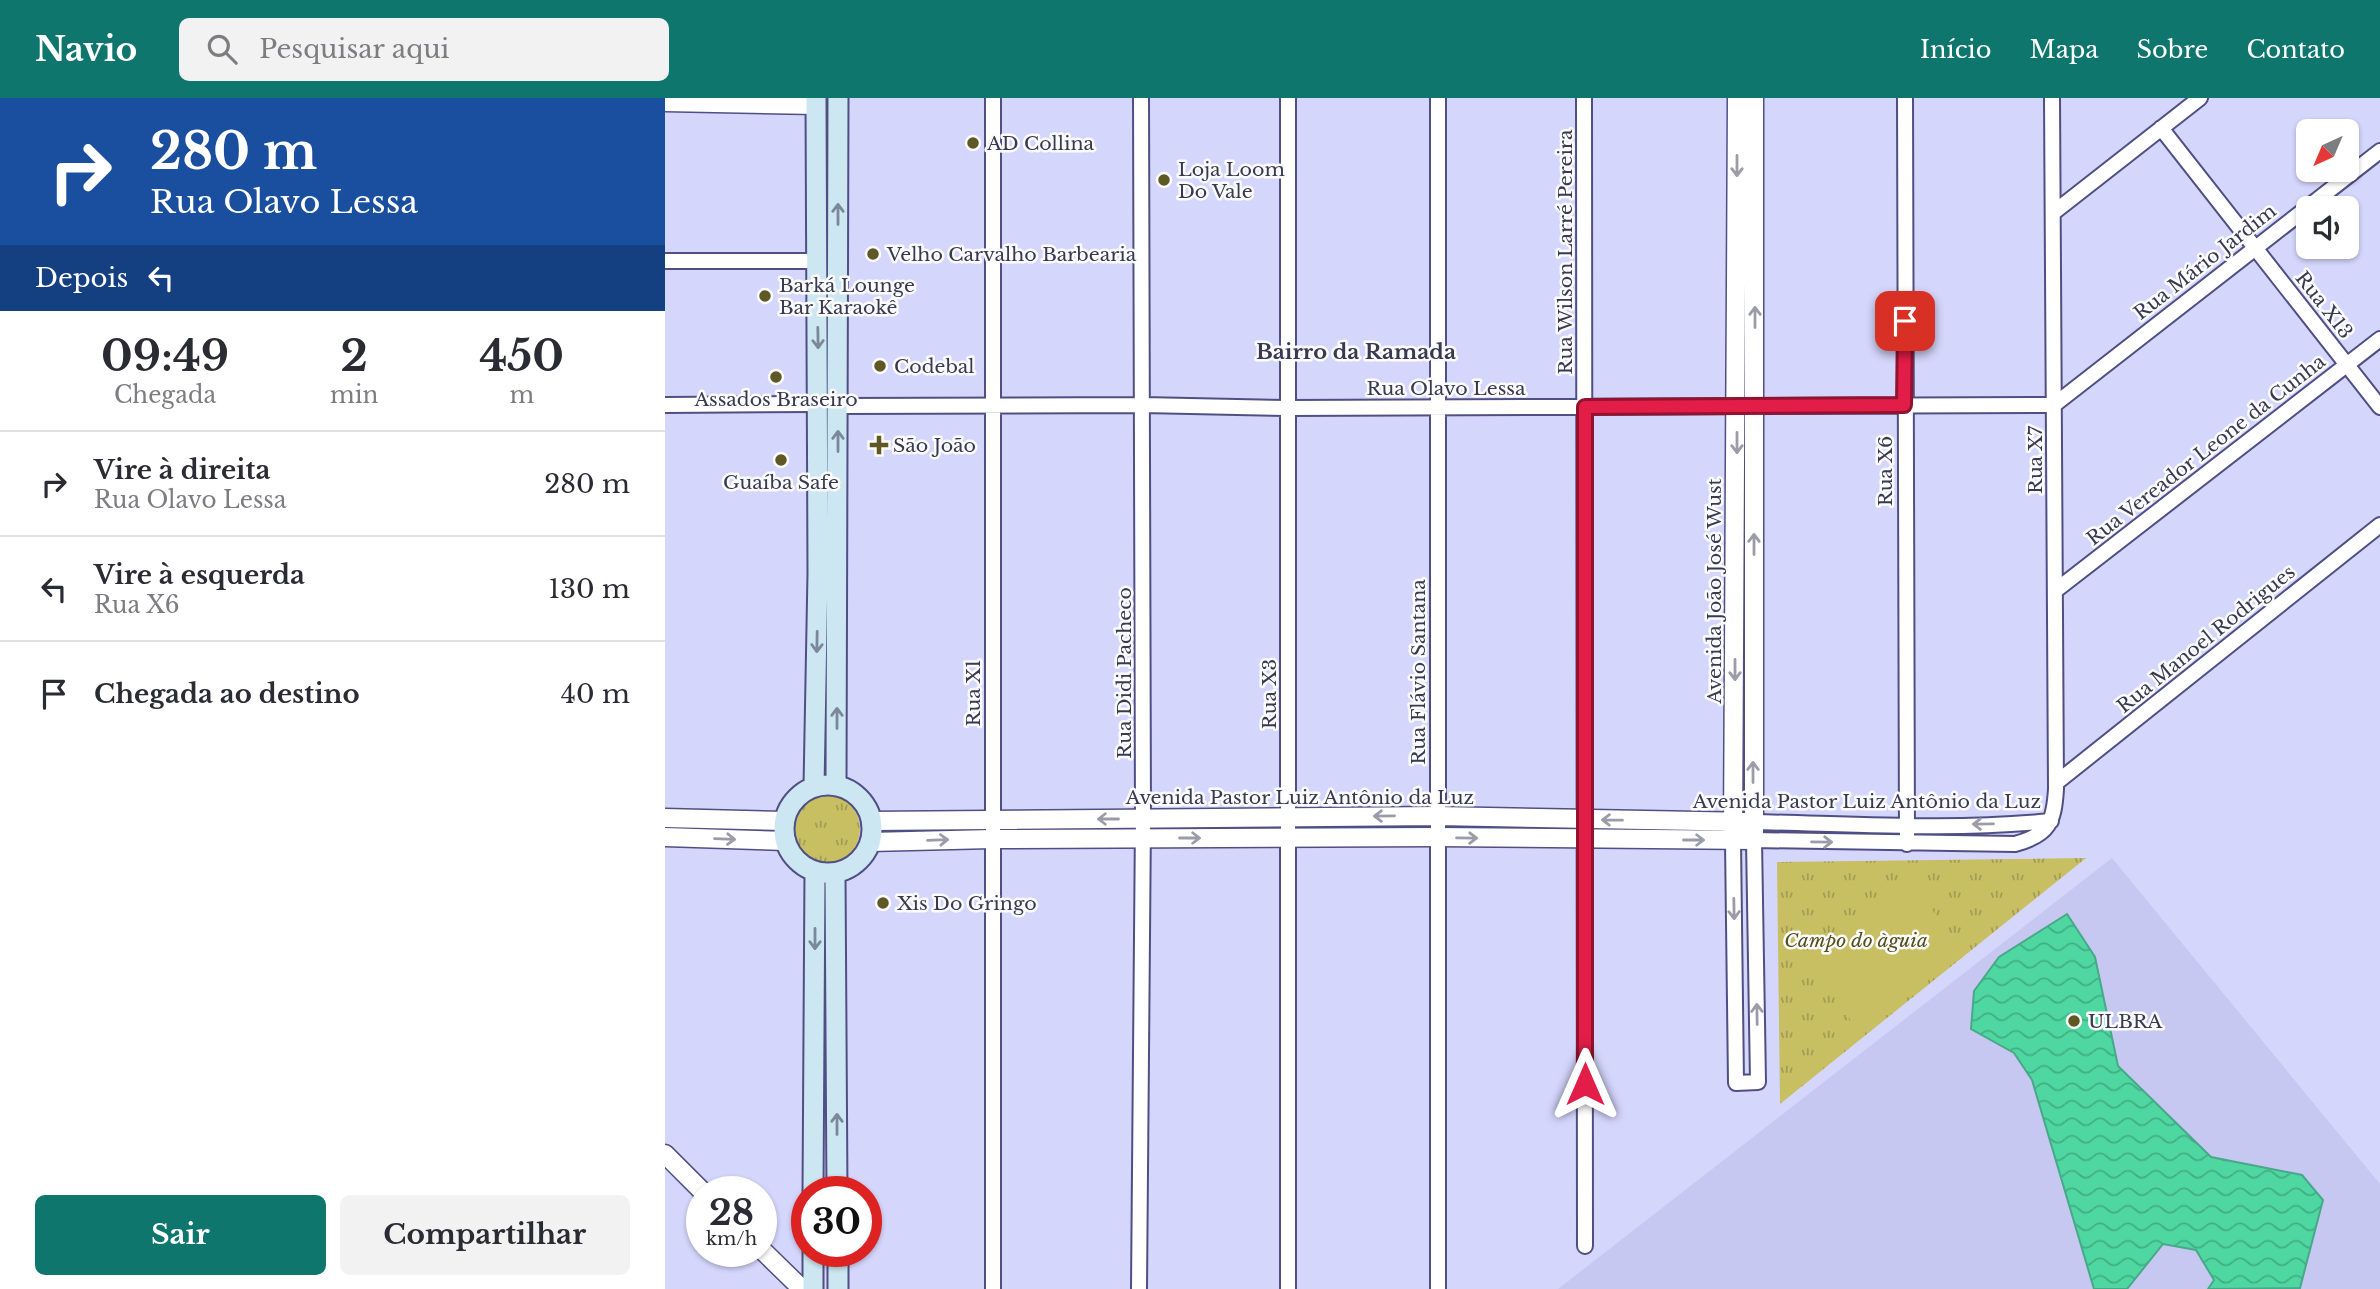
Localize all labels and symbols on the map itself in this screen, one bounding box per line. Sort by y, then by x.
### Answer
north arrow [2296,119,2359,182]
street label: Rua Wilson Larré Pereira [1554,129,1577,374]
place label: AD Collina [986,132,1095,155]
marker: AD Collina [965,135,981,151]
one-way arrow [1730,154,1744,177]
place label: Loja Loom Do Vale [1178,158,1285,203]
marker: Loja Loom Do Vale [1156,172,1172,188]
street label: Rua Mário Jardim [2129,199,2281,325]
one-way arrow [831,202,845,225]
place label: Velho Carvalho Barbearia [886,243,1137,266]
marker: Velho Carvalho Barbearia [865,246,881,262]
street label: Rua X13 [2291,267,2357,343]
place label: Barká Lounge Bar Karaokê [779,274,915,319]
marker: Barká Lounge Bar Karaokê [757,288,773,304]
pin [1875,291,1935,351]
one-way arrow [1748,306,1762,329]
one-way arrow [811,326,824,349]
district label: Bairro da Ramada [1256,339,1456,365]
street label: Rua Vereador Leone da Cunha [2082,349,2330,550]
place label: Codebal [894,355,975,378]
marker: Codebal [872,358,888,374]
marker: Assados Braseiro [768,369,784,385]
street label: Rua Olavo Lessa [1366,377,1526,400]
place label: Assados Braseiro [693,388,858,411]
street label: Rua X7 [2024,425,2047,494]
one-way arrow [831,430,845,453]
one-way arrow [1730,431,1743,454]
place label: São João [893,434,976,457]
street label: Rua X6 [1874,436,1897,506]
marker: São João [871,437,887,453]
marker: Guaíba Safe [773,452,789,468]
place label: Guaíba Safe [723,471,839,494]
street label: Avenida João José Wust [1703,477,1726,705]
one-way arrow [1747,533,1761,556]
street label: Rua Manoel Rodrigues [2113,560,2299,718]
street label: Rua Flávio Santana [1407,579,1430,765]
street label: Rua Didi Pacheco [1113,587,1136,759]
one-way arrow [810,630,824,653]
one-way arrow [1728,658,1742,681]
street label: Rua X1 [962,659,985,727]
street label: Rua X3 [1258,659,1281,729]
one-way arrow [830,706,844,729]
one-way arrow [1746,761,1760,784]
street label: Avenida Pastor Luiz Antônio da Luz [1125,786,1474,809]
street label: Avenida Pastor Luiz Antônio da Luz [1692,790,2041,813]
one-way arrow [1373,809,1396,823]
one-way arrow [1096,812,1119,826]
one-way arrow [1600,813,1623,827]
one-way arrow [1972,818,1995,831]
one-way arrow [1179,831,1202,845]
one-way arrow [1455,831,1478,844]
one-way arrow [714,833,737,846]
one-way arrow [927,834,950,847]
one-way arrow [1683,834,1706,847]
one-way arrow [1810,835,1833,848]
place label: Xis Do Gringo [897,892,1037,915]
marker: Xis Do Gringo [875,895,891,911]
one-way arrow [1727,897,1741,920]
one-way arrow [808,928,822,951]
park label: Campo do àguia [1784,929,1928,952]
one-way arrow [1750,1003,1763,1026]
place label: ULBRA [2088,1010,2163,1033]
marker: ULBRA [2066,1013,2082,1029]
position arrow [1548,1047,1622,1121]
one-way arrow [830,1112,844,1135]
speed limit sign: 30 [791,1176,882,1267]

